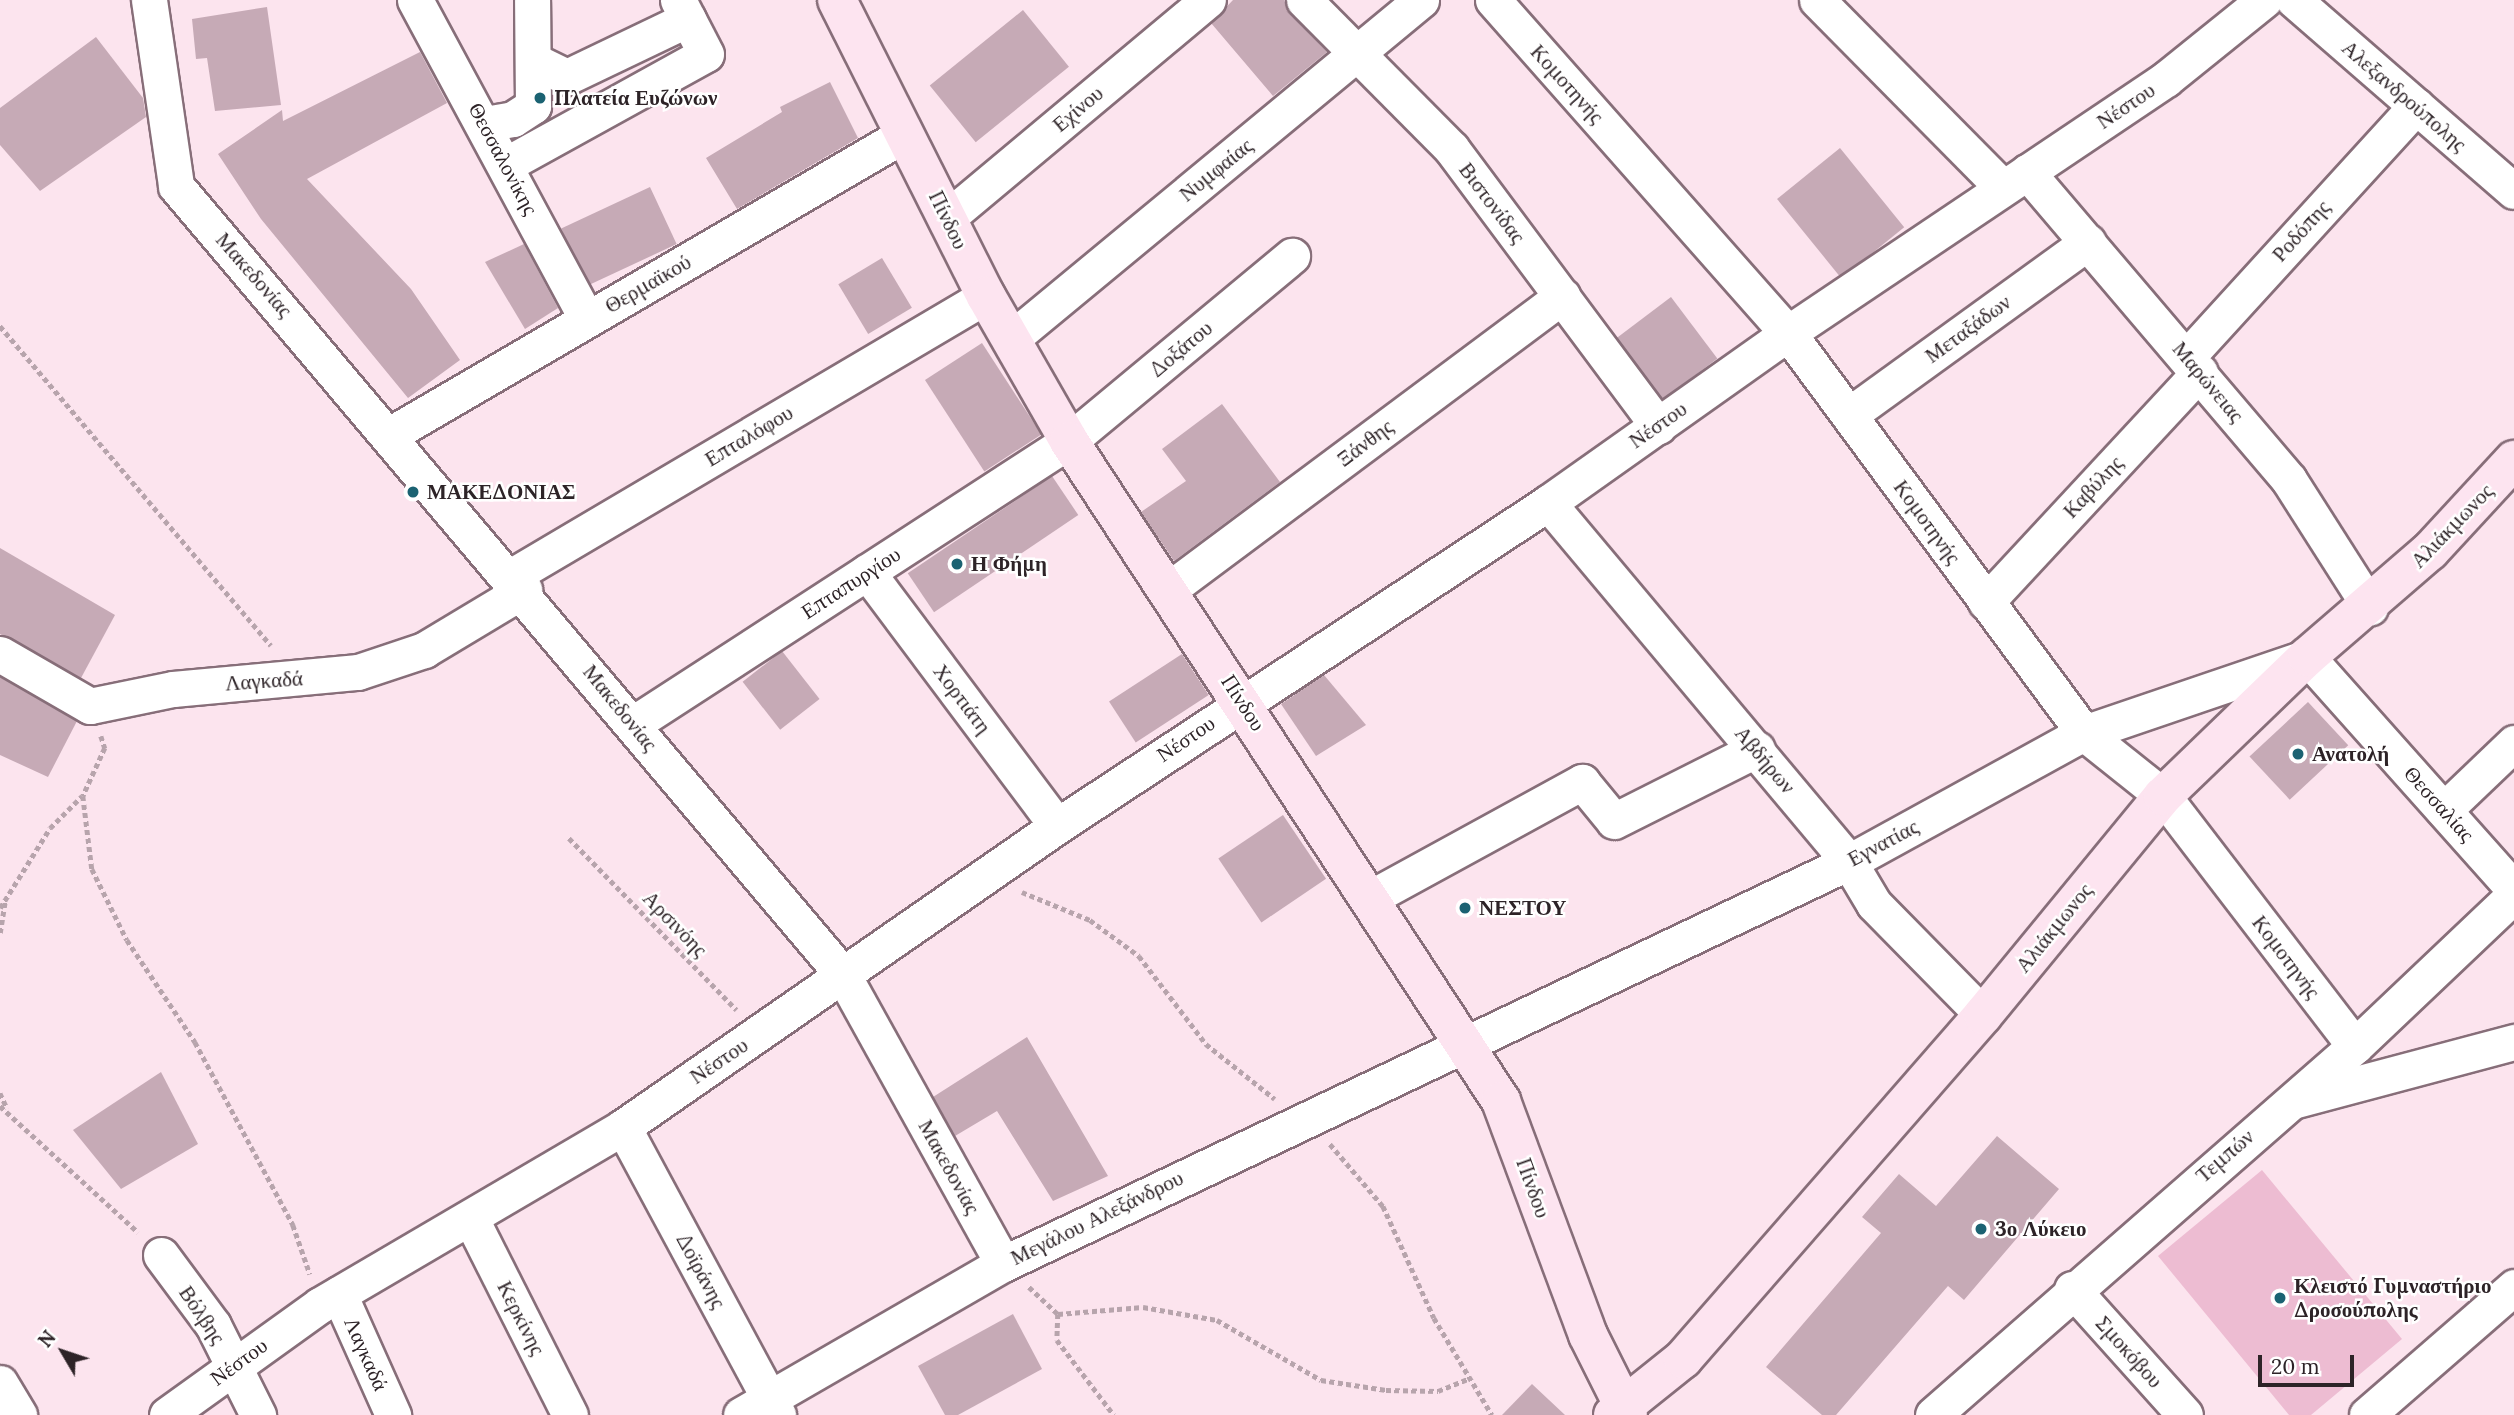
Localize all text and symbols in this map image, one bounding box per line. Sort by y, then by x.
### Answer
street label: Αλεξανδρούπολης [2337,35,2471,157]
street label: Κομοτηνής [1525,39,1609,129]
street label: Νέστου [2092,77,2160,135]
street label: Εχίνου [1048,81,1108,137]
place label: Πλατεία Ευζώνων [554,85,717,111]
marker: Πλατεία Ευζώνων [532,90,548,106]
street label: Θεσσαλονίκης [463,99,543,219]
street label: Νυμφαίας [1174,133,1258,207]
street label: Βιστονίδας [1454,158,1530,248]
street label: Πίνδου [923,187,973,253]
street label: Ροδόπης [2267,195,2335,267]
street label: Μακεδονίας [210,228,298,322]
street label: Θερμαϊκού [601,249,695,319]
street label: Μεταξάδων [1920,289,2016,369]
street label: Δοξάτου [1145,316,1217,382]
street label: Μαρώνειας [2167,337,2249,427]
street label: Νέστου [1624,396,1692,454]
street label: Επταλόφου [700,400,798,472]
street label: Ξάνθης [1332,414,1398,472]
street label: Καβύλης [2058,451,2128,523]
street label: Κομοτηνής [1888,475,1966,569]
place label: ΜΑΚΕΔΟΝΙΑΣ [427,479,576,505]
street label: Αλιάκμωνος [2406,479,2498,573]
marker: ΜΑΚΕΔΟΝΙΑΣ [405,484,421,500]
street label: Επταπυργίου [797,542,905,624]
place label: Η Φήμη [971,551,1047,577]
marker: Η Φήμη [949,556,965,572]
street label: Χορτιάτη [928,659,996,739]
street label: Μακεδονίας [578,660,662,756]
street label: Λαγκαδά [224,666,304,696]
street label: Πίνδου [1216,670,1270,736]
street label: Νέστου [1152,710,1220,768]
street label: Αβδήρων [1729,721,1801,799]
place label: Ανατολή [2312,741,2389,767]
marker: Ανατολή [2290,746,2306,762]
street label: Θεσσαλίας [2399,761,2479,847]
street label: Εγνατίας [1844,814,1922,872]
street label: Αλιάκμωνος [2010,878,2098,978]
street label: Αρσινόης [637,886,713,962]
place label: ΝΕΣΤΟΥ [1479,895,1566,921]
marker: ΝΕΣΤΟΥ [1457,900,1473,916]
street label: Κομοτηνής [2247,911,2325,1003]
street label: Νέστου [685,1032,753,1090]
street label: Μακεδονίας [913,1115,985,1219]
street label: Τεμπών [2191,1124,2259,1188]
street label: Πίνδου [1511,1155,1555,1221]
street label: Μεγάλου Αλεξάνδρου [1007,1165,1187,1271]
place label: 3ο Λύκειο [1995,1216,2086,1242]
marker: 3ο Λύκειο [1973,1221,1989,1237]
street label: Δοϊράνης [671,1229,731,1313]
place label: Κλειστό Γυμναστήριο Δροσούπολης [2294,1273,2491,1323]
street label: Κερκίνης [492,1277,550,1359]
street label: Βόλβης [173,1281,231,1349]
marker: Κλειστό Γυμναστήριο Δροσούπολης [2272,1290,2288,1306]
street label: Σμοκόβου [2090,1311,2168,1393]
street label: Λαγκαδά [339,1313,393,1395]
north arrow [28,1317,98,1387]
text: N [33,1326,61,1352]
street label: Νέστου [205,1333,273,1391]
scale bar [2262,1342,2358,1386]
text: 20 m [2271,1353,2320,1380]

